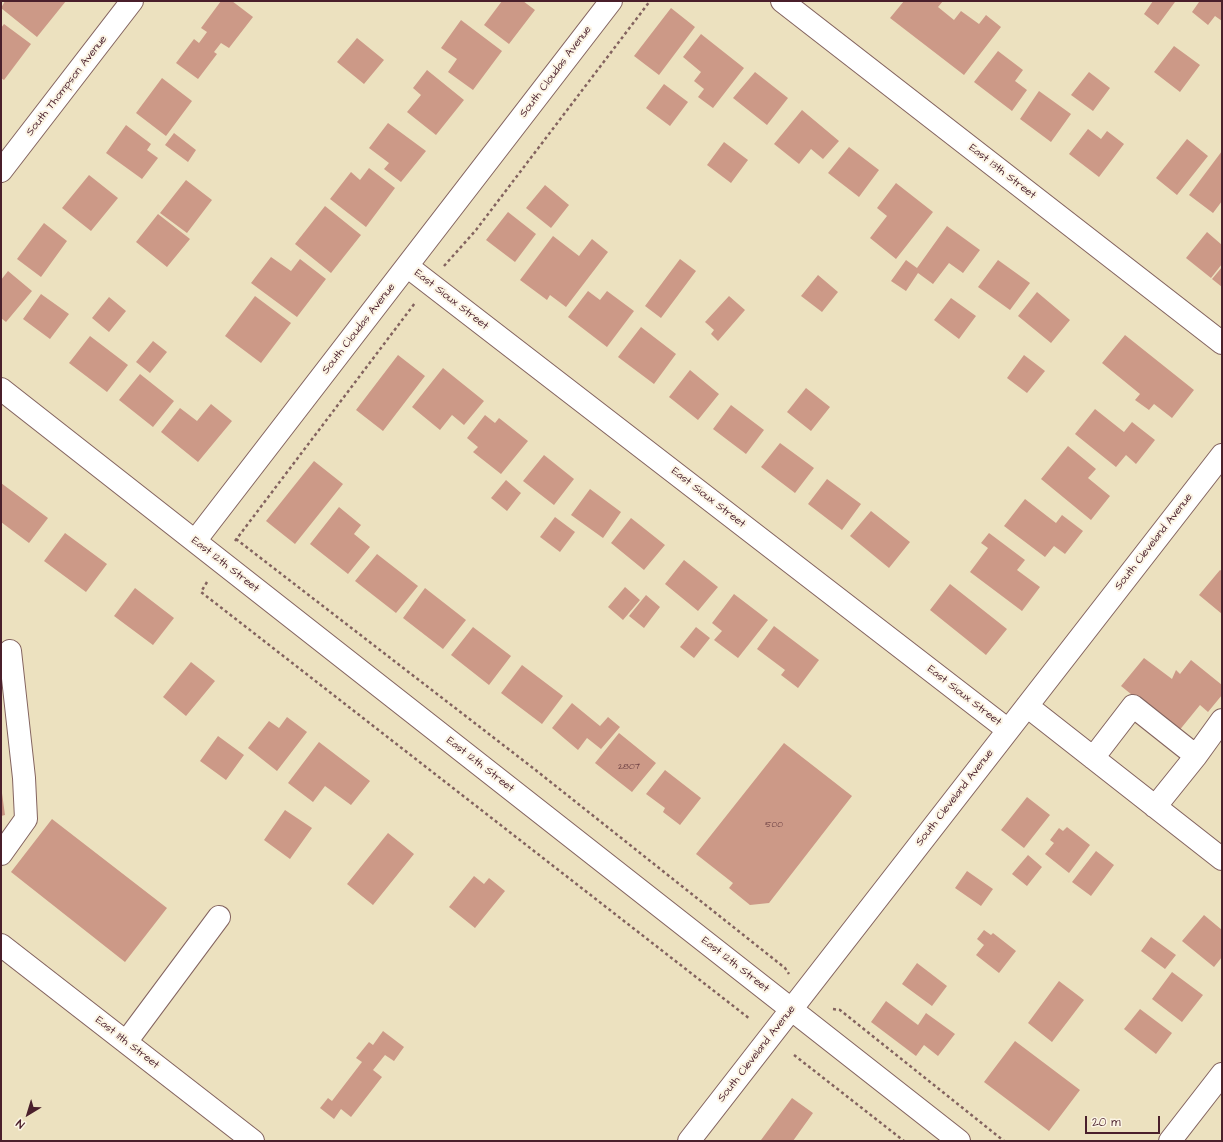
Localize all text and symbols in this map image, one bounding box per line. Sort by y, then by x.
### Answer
street label: South Cloudas Avenue [517,24,595,120]
street label: South Thompson Avenue [24,33,110,139]
street label: East 13th Street [966,142,1038,202]
street label: East Sioux Street [411,267,491,333]
street label: South Cloudas Avenue [320,281,398,377]
street label: East Sioux Street [668,465,748,531]
street label: South Cleveland Avenue [1112,491,1196,593]
street label: East 12th Street [188,534,262,596]
street label: East Sioux Street [924,663,1004,729]
street label: East 12th Street [443,734,517,796]
street label: South Cleveland Avenue [913,747,997,849]
house number: 2807 [618,762,640,772]
house number: 500 [765,820,783,830]
street label: East 12th Street [698,934,772,996]
street label: South Cleveland Avenue [715,1003,799,1105]
street label: East 11th Street [92,1014,162,1072]
north arrow [8,1094,48,1134]
scale bar [1087,1108,1162,1134]
text: 20 m [1092,1114,1121,1131]
text: N [13,1116,28,1132]

